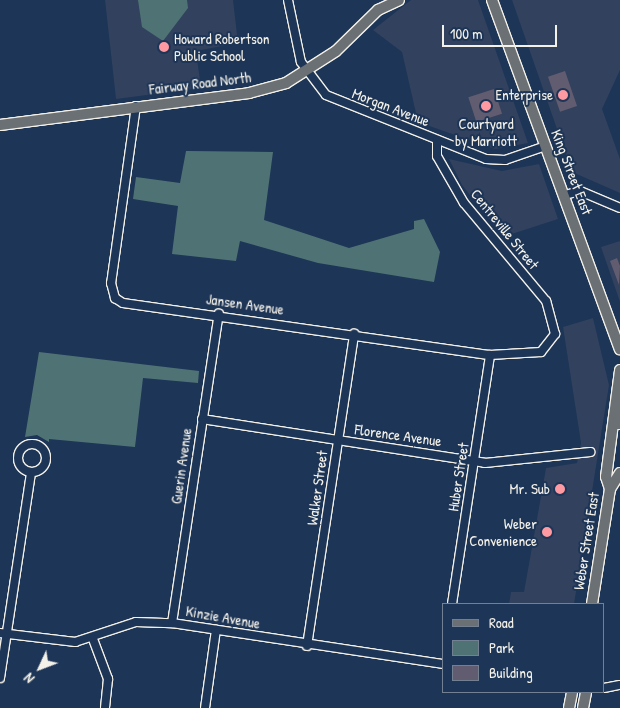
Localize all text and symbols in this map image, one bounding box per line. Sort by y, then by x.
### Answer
scale bar [445,15,560,47]
text: 100 m [450,23,483,44]
place label: Howard Robertson Public School [174,29,270,64]
marker: Howard Robertson Public School [158,41,170,53]
street label: Fairway Road North [148,68,252,98]
street label: Morgan Avenue [350,84,432,130]
place label: Enterprise [495,86,553,104]
marker: Enterprise [557,89,569,101]
marker: Courtyard by Marriott [480,100,492,112]
place label: Courtyard by Marriott [455,114,517,149]
street label: King Street East [547,127,597,217]
street label: Centreville Street [467,185,543,273]
street label: Jansen Avenue [205,290,285,318]
street label: Florence Avenue [353,420,443,450]
street label: Guerin Avenue [167,427,195,505]
street label: Huber Street [444,441,472,513]
street label: Walker Street [303,449,331,527]
place label: Mr. Sub [510,480,550,498]
marker: Mr. Sub [554,483,566,495]
street label: Weber Street East [569,491,603,591]
place label: Weber Convenience [469,514,537,549]
marker: Weber Convenience [541,526,553,538]
street label: Kinzie Avenue [184,602,262,632]
legend [442,603,605,693]
text: Road [489,612,514,633]
text: Park [489,637,514,658]
north arrow [15,643,65,693]
text: Building [489,662,533,683]
text: N [19,669,38,688]

